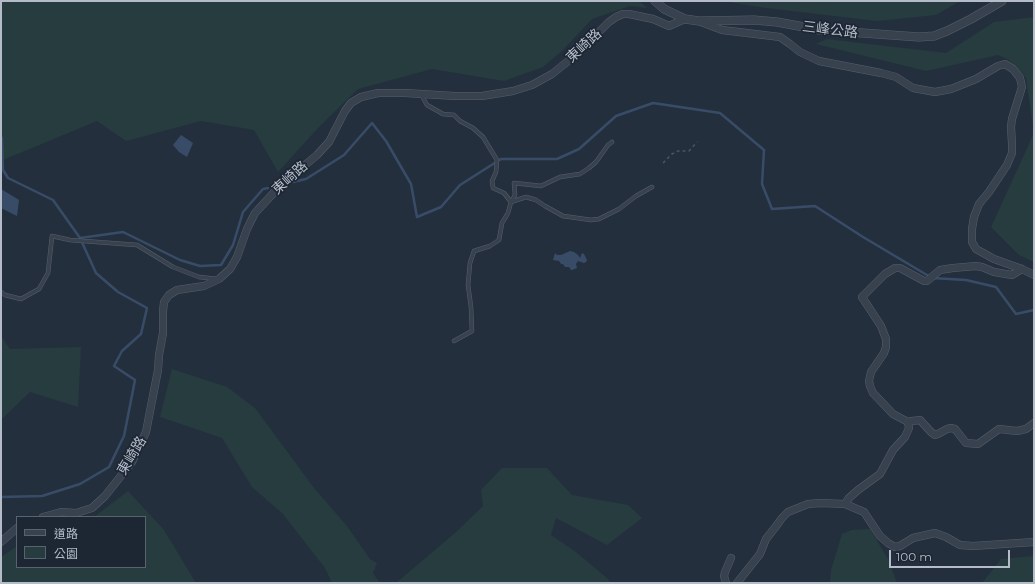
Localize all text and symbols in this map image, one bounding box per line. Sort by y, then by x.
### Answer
street label: 三峰公路 [801,18,859,42]
street label: 東崎路 [563,26,605,66]
street label: 東崎路 [269,158,311,198]
street label: 東崎路 [114,434,150,478]
legend [16,516,146,568]
text: 道路 [54,526,78,541]
scale bar [891,542,1012,568]
text: 公園 [54,546,78,561]
text: 100 m [896,549,932,564]

